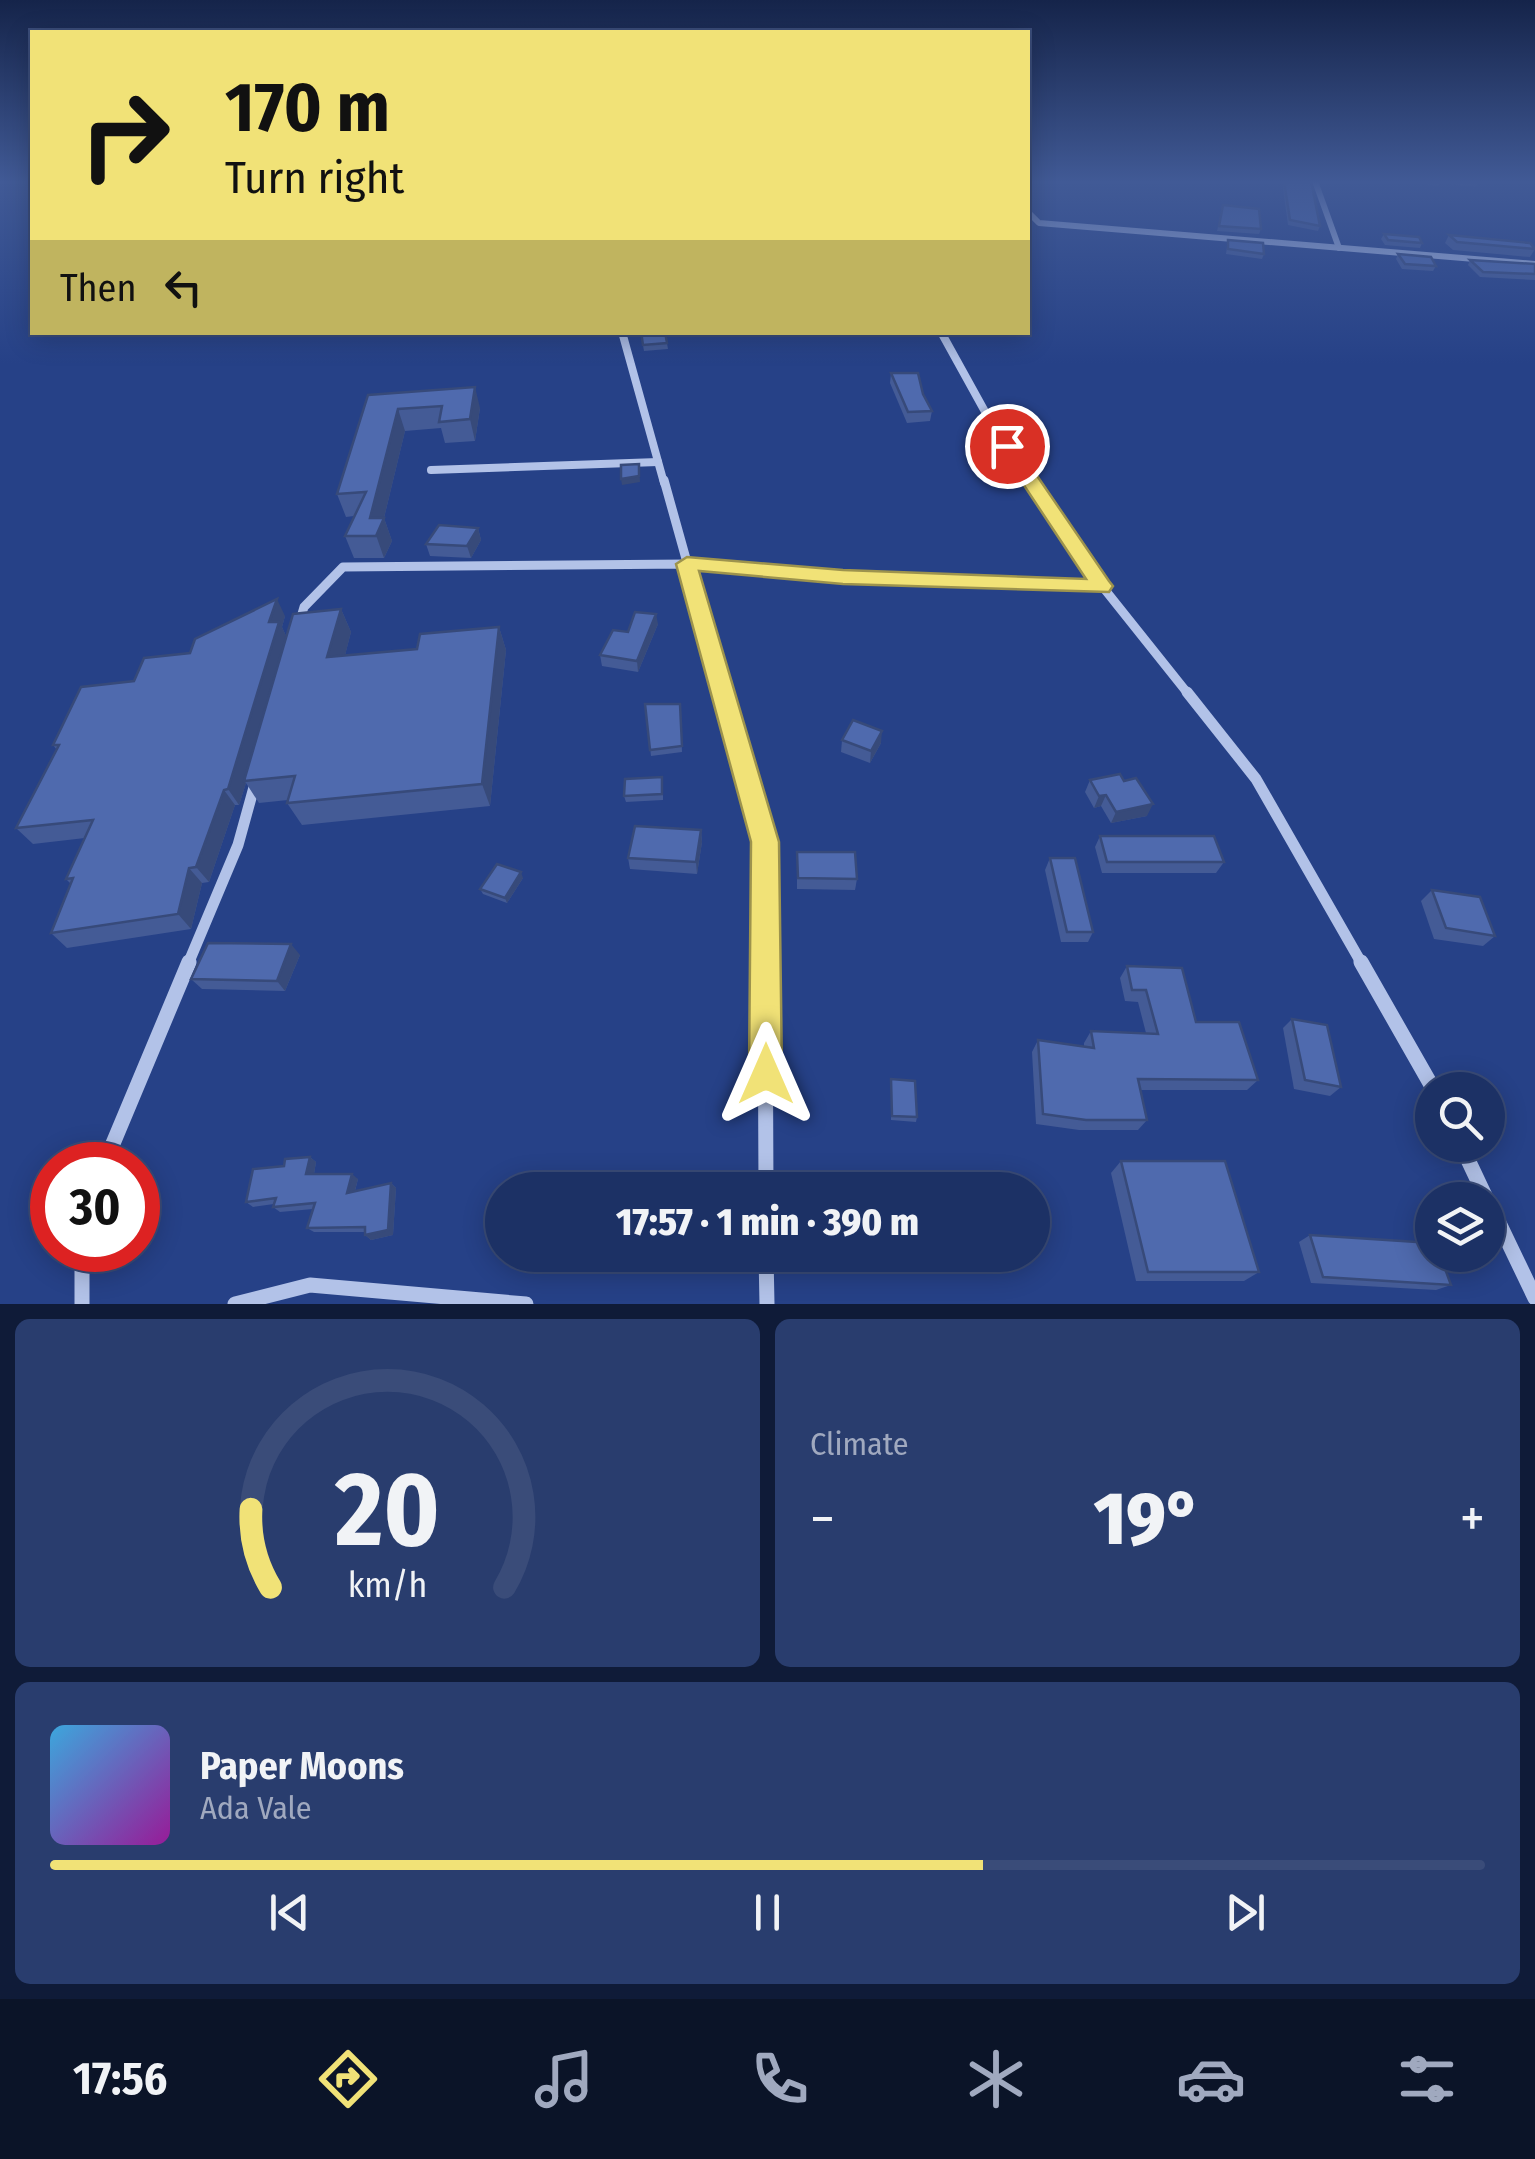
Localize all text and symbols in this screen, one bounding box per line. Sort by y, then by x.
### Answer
text: 170 m [225,66,390,150]
icon: right [60,70,190,200]
text: Turn right [225,151,404,205]
icon: left [156,260,211,315]
text: Then [60,265,136,311]
pin [965,404,1050,489]
icon: arrive [980,419,1035,474]
position arrow [714,1022,818,1126]
map controls [1415,1072,1505,1272]
button: search [1415,1072,1505,1162]
speed limit sign: 30 [30,1142,160,1272]
button: layers [1415,1182,1505,1272]
text: 17:57 · 1 min · 390 m [616,1199,919,1245]
text: Climate [810,1425,909,1463]
text: 20 [334,1448,440,1573]
text: 19° [1094,1474,1201,1564]
text: − [810,1486,835,1552]
text: + [1460,1486,1485,1552]
text: km/h [348,1564,427,1606]
text: Paper Moons [200,1743,404,1789]
text: Ada Vale [200,1789,312,1827]
icon: previous [262,1885,317,1940]
icon: pause [740,1885,795,1940]
icon: next [1218,1885,1273,1940]
icon: directions [313,2044,383,2114]
icon: music [529,2044,599,2114]
icon: phone [745,2044,815,2114]
icon: climate [961,2044,1031,2114]
icon: car [1176,2044,1246,2114]
icon: filters [1392,2044,1462,2114]
text: 17:56 [73,2052,167,2106]

